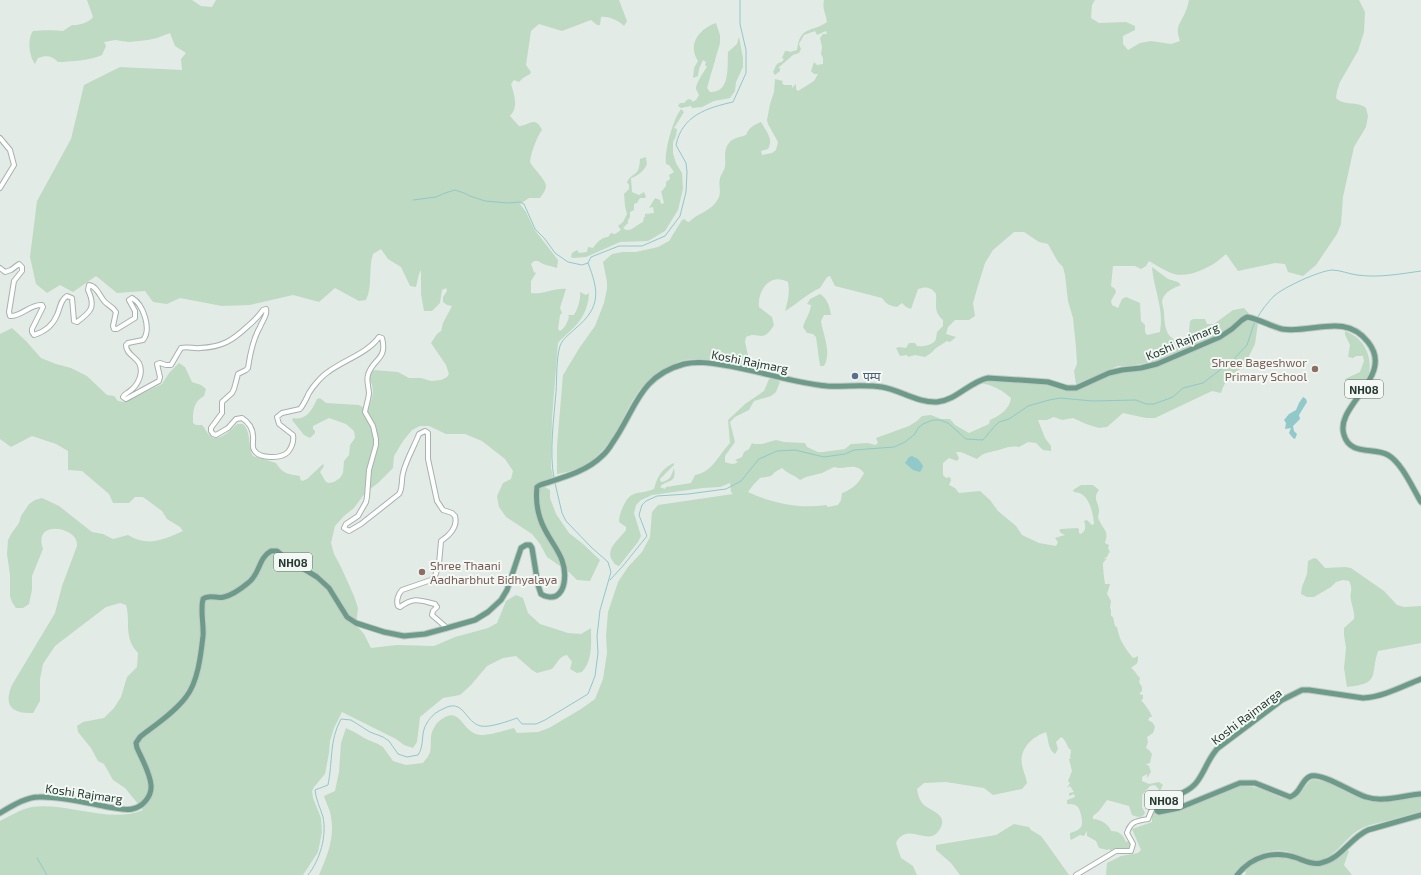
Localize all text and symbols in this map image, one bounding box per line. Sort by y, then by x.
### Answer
street label: Koshi Rajmarg [1143,319,1221,364]
street label: Koshi Rajmarg [710,347,790,376]
place label: Shree Bageshwor Primary School [1211,355,1307,383]
marker: Shree Bageshwor Primary School [1310,364,1320,374]
place label: पम्प [863,369,881,383]
marker: पम्प [850,371,860,381]
road number: NH08 [1345,380,1383,398]
road number: NH08 [274,553,312,571]
place label: Shree Thaani Aadharbhut Bidhyalaya [430,558,557,586]
marker: Shree Thaani Aadharbhut Bidhyalaya [417,567,427,577]
street label: Koshi Rajmarga [1208,685,1285,748]
street label: Koshi Rajmarg [44,781,124,806]
road number: NH08 [1145,791,1183,809]

